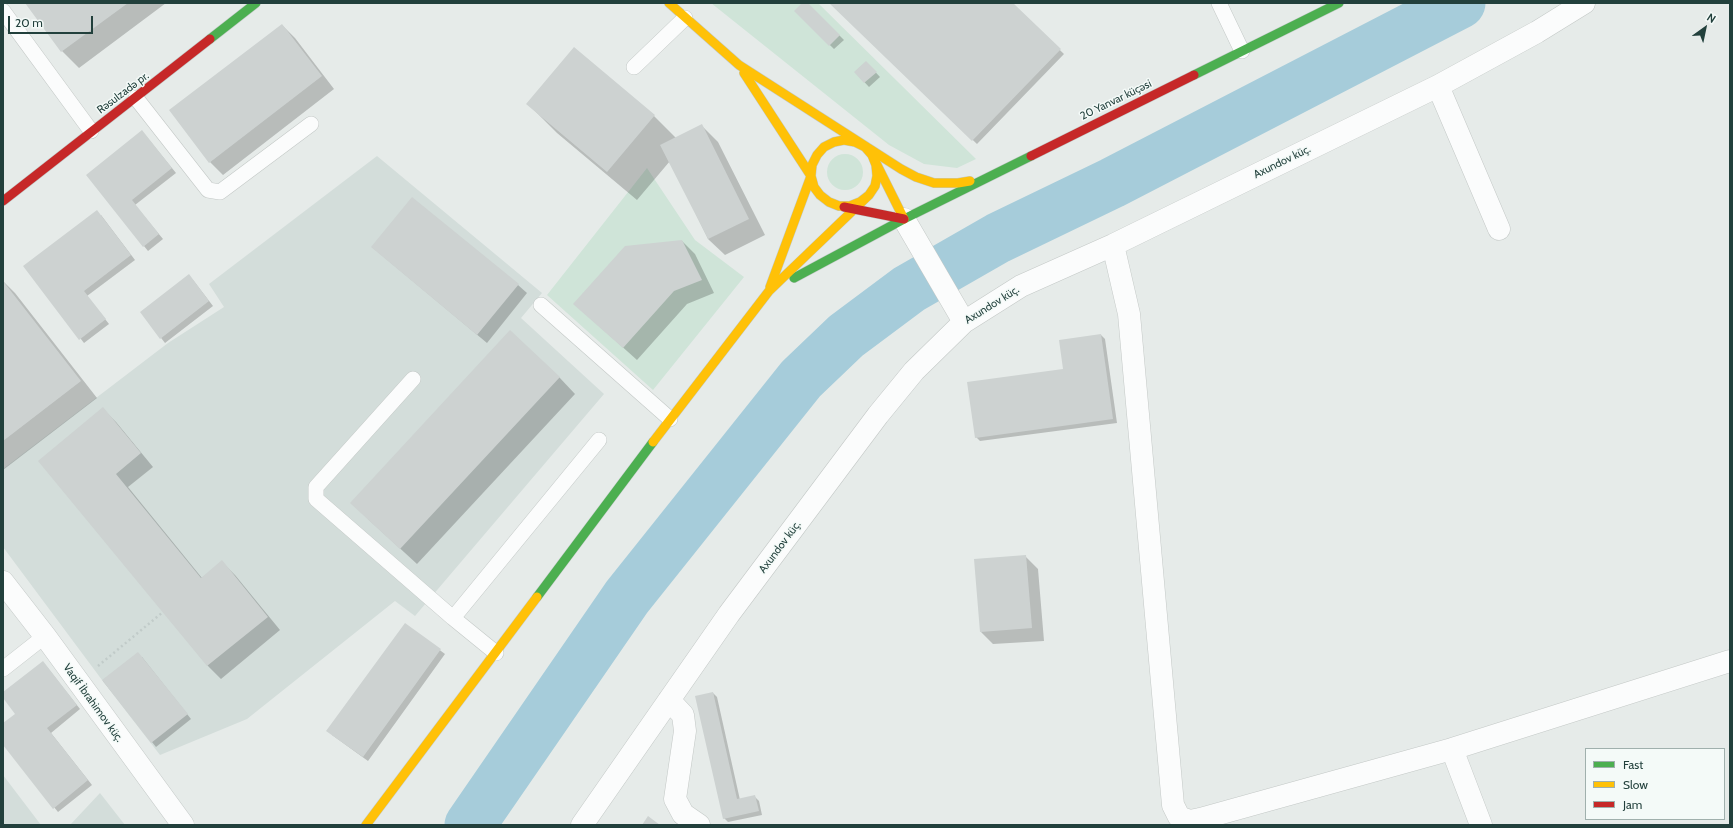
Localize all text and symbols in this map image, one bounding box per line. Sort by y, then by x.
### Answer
scale bar [10,8,95,34]
north arrow [1685,8,1725,48]
text: N [1704,10,1719,26]
text: 20 m [15,15,43,30]
street label: Rəsulzadə pr. [95,69,151,117]
street label: 20 Yanvar küçəsi [1078,77,1154,123]
street label: Axundov küç. [1251,143,1313,181]
street label: Axundov küç. [962,283,1022,327]
street label: Axundov küç. [756,518,804,576]
street label: Vaqif İbrahimov küç. [60,661,126,745]
legend [1585,748,1725,820]
text: Fast [1623,757,1643,772]
text: Slow [1623,777,1648,792]
text: Jam [1623,797,1642,812]

